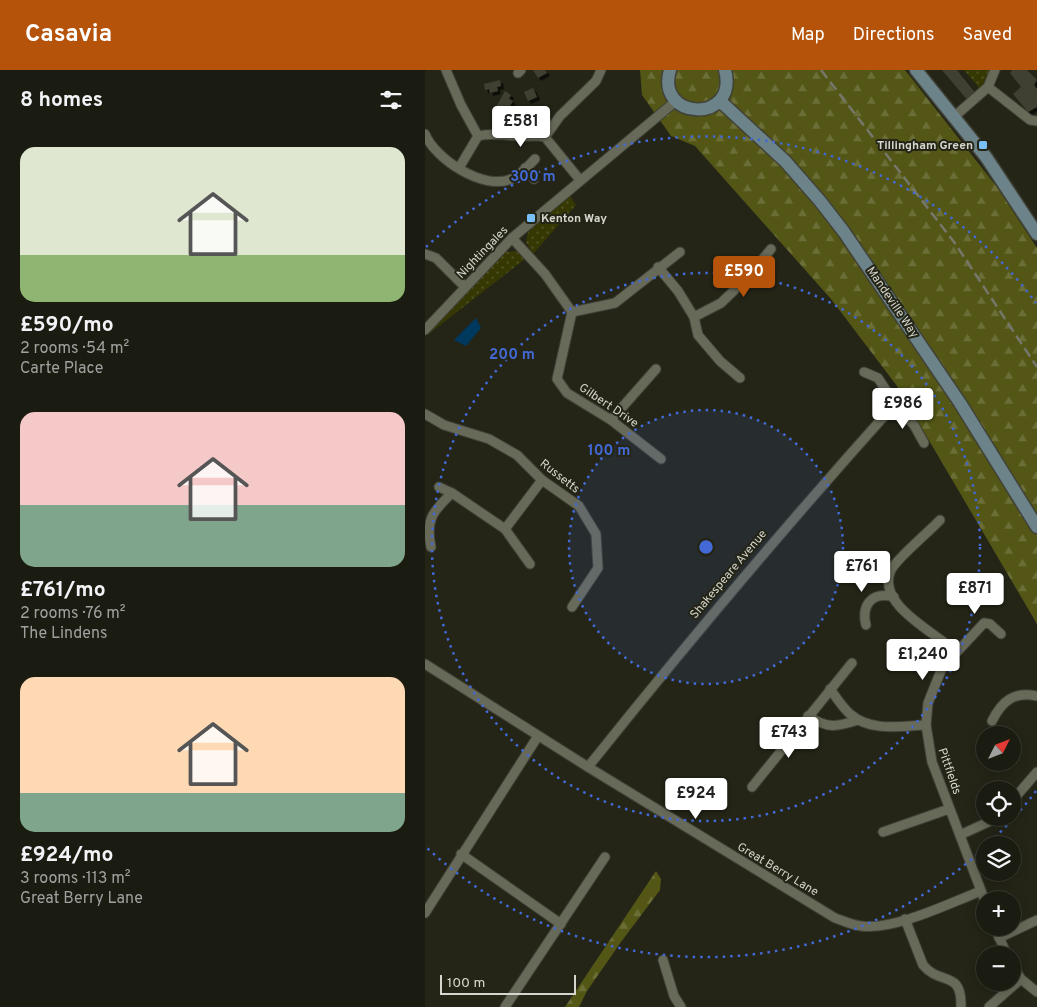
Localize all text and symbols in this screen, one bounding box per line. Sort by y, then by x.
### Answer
text: Casavia [25,20,112,50]
text: Map [791,24,825,47]
text: Directions [853,24,935,47]
text: Saved [963,24,1012,47]
icon: filters [377,86,405,114]
text: 8 homes [20,87,103,114]
pin: £581 [491,106,551,148]
text: £581 [503,112,539,132]
place label: Tillingham Green [877,138,973,154]
marker: Tillingham Green [977,139,989,151]
text: 300 m [510,168,556,187]
icon: home [168,179,258,269]
place label: Kenton Way [541,211,607,227]
marker: Kenton Way [525,212,537,224]
street label: Nightingales [454,223,512,283]
pin: £590 [714,256,774,298]
text: £590 [724,262,764,282]
street label: Mandeville Way [862,264,922,341]
text: £590/mo [20,312,114,339]
text: 2 rooms · 54 m² [20,339,129,359]
text: 200 m [489,346,535,365]
text: Carte Place [20,359,103,379]
street label: Gilbert Drive [576,380,641,432]
pin: £986 [873,388,933,430]
text: £986 [883,394,923,414]
text: 100 m [588,442,630,461]
icon: home [168,444,258,534]
street label: Russetts [536,456,583,497]
street label: Shakespeare Avenue [687,527,771,622]
centre of rings [697,538,715,556]
pin: £761 [832,550,892,593]
text: £761 [845,557,879,577]
pin: £871 [945,572,1005,615]
text: £761/mo [20,577,106,604]
text: £871 [958,579,992,599]
text: 2 rooms · 76 m² [20,604,126,624]
text: The Lindens [20,624,107,644]
pin: £1,240 [882,638,964,681]
text: £1,240 [898,645,948,665]
icon: home [168,709,258,799]
pin: £743 [759,716,819,759]
text: £743 [771,723,807,743]
north arrow [976,726,1021,771]
map controls [976,726,1021,991]
street label: Pittfields [934,746,965,797]
pin: £924 [666,778,726,820]
button: locate [976,781,1021,826]
text: £924 [676,784,716,804]
button: layers [976,836,1021,881]
street label: Great Berry Lane [734,839,821,900]
text: £924/mo [20,842,113,869]
text: 3 rooms · 113 m² [20,869,131,889]
text: Great Berry Lane [20,889,143,909]
button: + [976,891,1021,936]
button: − [976,946,1021,991]
scale bar [440,972,576,995]
text: 100 m [447,975,485,992]

